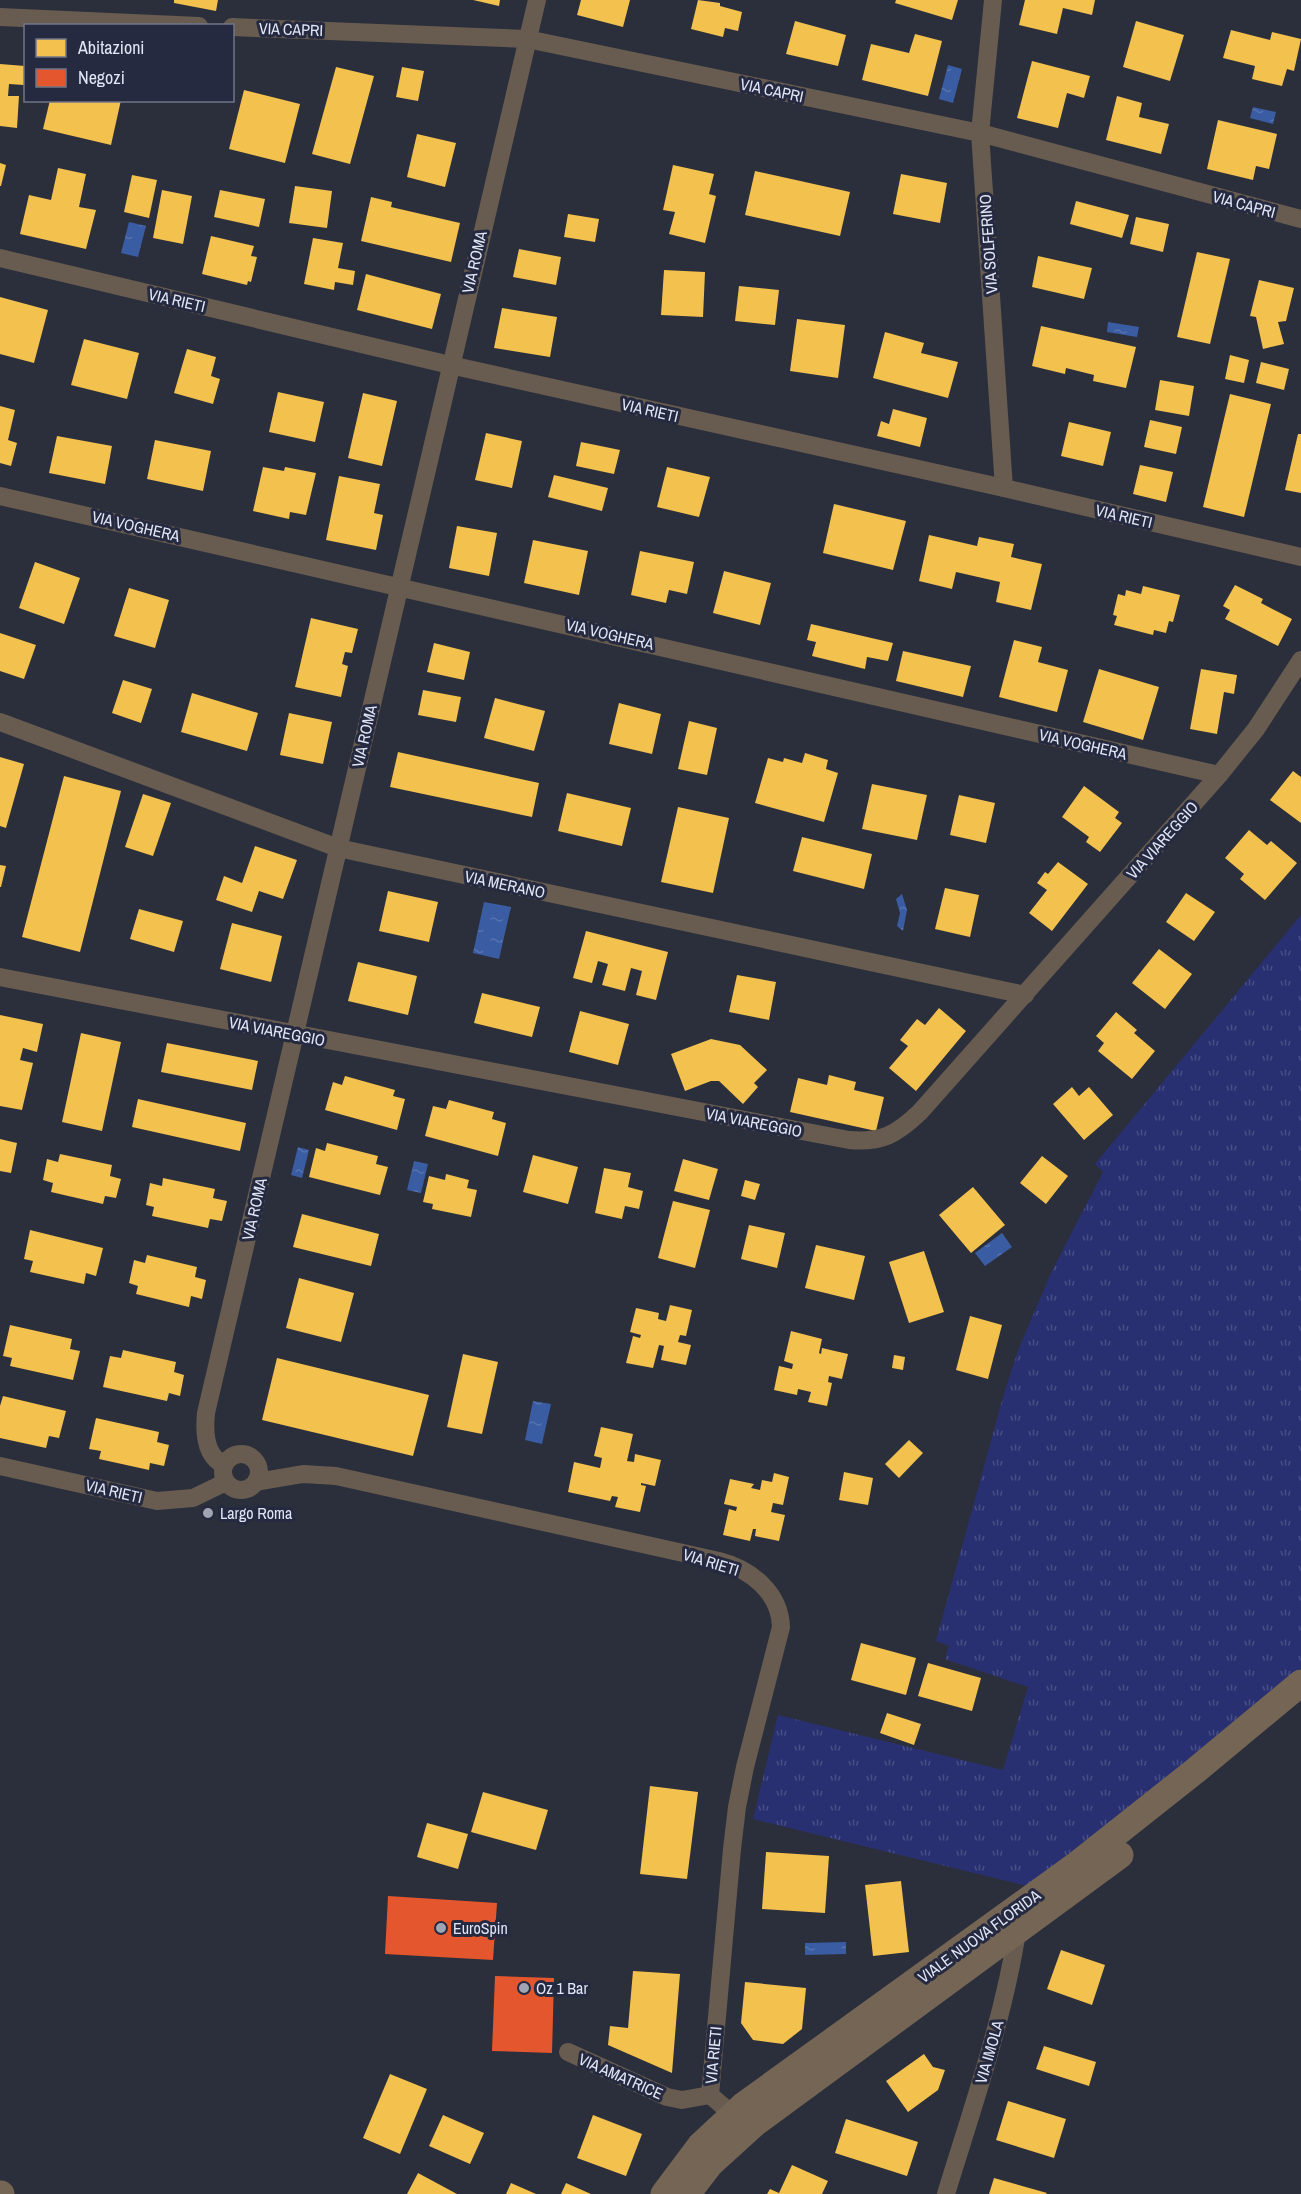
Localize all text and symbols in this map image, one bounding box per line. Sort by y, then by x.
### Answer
street label: VIA CAPRI [259,17,323,41]
legend [24,24,234,102]
text: Abitazioni [77,35,144,60]
text: Negozi [78,65,125,90]
street label: VIA CAPRI [738,73,806,107]
street label: VIA CAPRI [1210,185,1278,223]
street label: VIA SOLFERINO [974,193,1002,295]
street label: VIA ROMA [456,228,492,295]
street label: VIA RIETI [146,283,208,317]
street label: VIA RIETI [619,393,681,427]
street label: VIA RIETI [1093,499,1155,533]
street label: VIA VOGHERA [90,505,182,547]
street label: VIA VOGHERA [564,613,656,655]
street label: VIA ROMA [346,702,382,769]
street label: VIA VOGHERA [1037,723,1129,765]
street label: VIA VIAREGGIO [1121,796,1203,884]
street label: VIA MERANO [463,865,547,903]
street label: VIA VIAREGGIO [227,1011,327,1051]
street label: VIA VIAREGGIO [704,1102,804,1142]
street label: VIA ROMA [236,1175,272,1242]
street label: VIA RIETI [83,1474,145,1508]
place label: Largo Roma [220,1502,293,1524]
marker: Largo Roma [201,1506,215,1520]
street label: VIA RIETI [680,1543,742,1581]
street label: VIALE NUOVA FLORIDA [913,1884,1045,1988]
place label: EuroSpin [453,1917,508,1939]
marker: EuroSpin [434,1921,448,1935]
place label: Oz 1 Bar [536,1977,588,1999]
marker: Oz 1 Bar [517,1981,531,1995]
street label: VIA IMOLA [969,2018,1009,2086]
street label: VIA RIETI [700,2025,726,2085]
street label: VIA AMATRICE [575,2048,667,2104]

